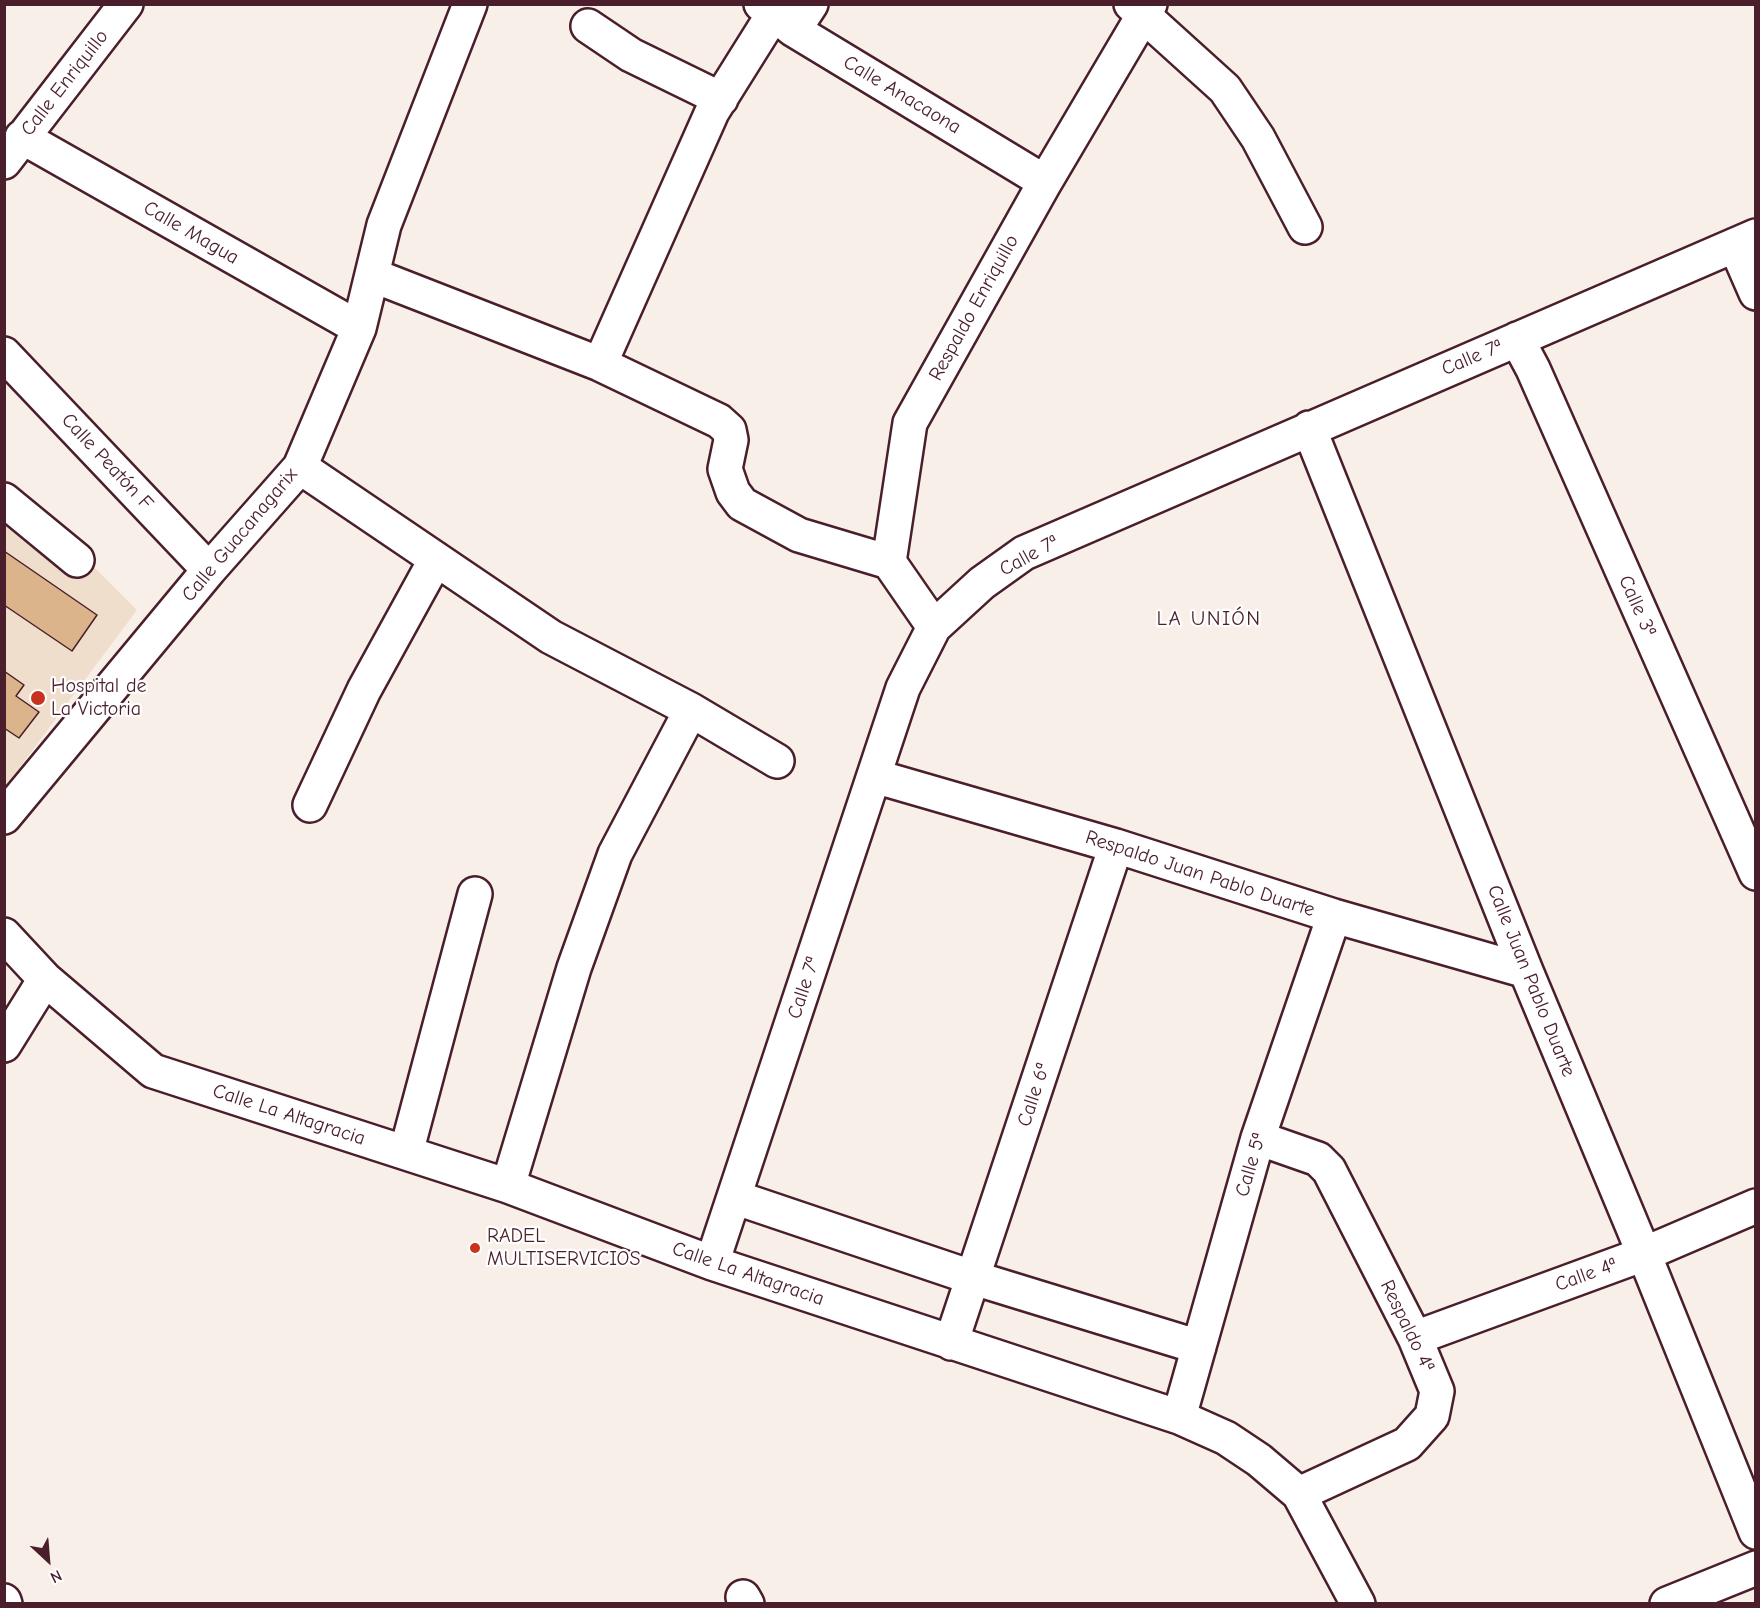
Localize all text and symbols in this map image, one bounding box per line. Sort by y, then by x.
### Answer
street label: Calle Enriquillo [16,25,114,141]
street label: Calle Anacaona [839,50,965,140]
street label: Calle Magua [139,196,243,270]
street label: Respaldo Enriquillo [924,231,1024,385]
street label: Calle 7ª [1438,335,1506,381]
street label: Calle Peatón F [56,409,158,515]
street label: Calle Guacanagarix [177,463,303,607]
street label: Calle 7ª [995,530,1063,582]
street label: Calle 3ª [1613,572,1661,640]
district label: LA UNIÓN [1157,606,1261,632]
place label: Hospital de La Victoria [51,674,147,721]
marker: Hospital de La Victoria [29,689,47,707]
street label: Respaldo Juan Pablo Duarte [1082,826,1318,922]
street label: Calle Juan Pablo Duarte [1482,882,1580,1080]
street label: Calle 7ª [783,954,825,1022]
street label: Calle 6ª [1013,1060,1055,1130]
street label: Calle La Altagracia [210,1079,368,1151]
street label: Calle 5ª [1231,1130,1271,1200]
place label: RADEL MULTISERVICIOS [487,1224,640,1271]
street label: Calle La Altagracia [669,1237,827,1311]
marker: RADEL MULTISERVICIOS [468,1241,482,1255]
street label: Calle 4ª [1552,1253,1620,1297]
street label: Respaldo 4ª [1375,1276,1439,1376]
north arrow [18,1530,78,1590]
text: N [47,1566,65,1587]

